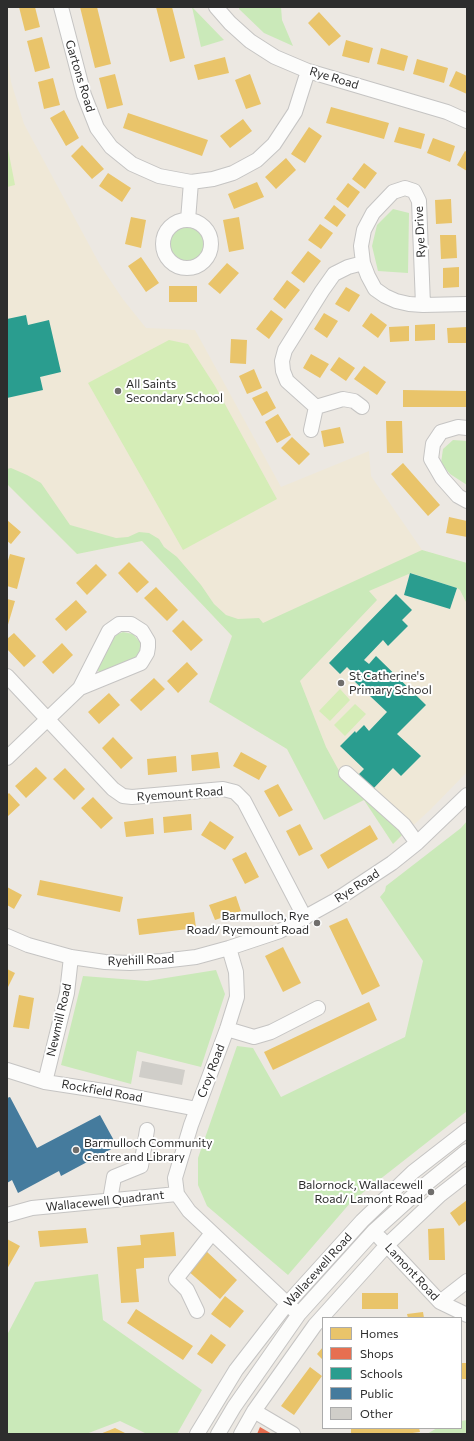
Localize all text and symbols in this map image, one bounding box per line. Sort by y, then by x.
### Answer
street label: Gartons Road [62,38,98,114]
street label: Rye Road [308,64,360,92]
street label: Rye Drive [411,206,429,258]
place label: All Saints Secondary School [126,377,223,405]
marker: All Saints Secondary School [113,386,123,396]
place label: St Catherine's Primary School [349,669,432,697]
marker: St Catherine's Primary School [336,678,346,688]
street label: Ryemount Road [136,784,224,804]
street label: Rye Road [332,866,382,906]
place label: Barmulloch, Rye Road/ Ryemount Road [187,909,309,937]
marker: Barmulloch, Rye Road/ Ryemount Road [312,918,322,928]
street label: Ryehill Road [107,952,175,968]
street label: Newmill Road [44,982,74,1058]
street label: Croy Road [194,1042,228,1100]
street label: Rockfield Road [61,1077,143,1105]
place label: Barmulloch Community Centre and Library [84,1136,212,1164]
marker: Barmulloch Community Centre and Library [71,1145,81,1155]
place label: Balornock, Wallacewell Road/ Lamont Road [298,1178,423,1206]
marker: Balornock, Wallacewell Road/ Lamont Road [426,1187,436,1197]
street label: Wallacewell Quadrant [45,1188,165,1214]
street label: Wallacewell Road [281,1230,355,1310]
street label: Lamont Road [382,1240,442,1304]
legend [322,1317,462,1429]
text: Homes [360,1326,398,1340]
text: Shops [360,1346,394,1360]
text: Schools [360,1366,403,1380]
text: Public [360,1386,393,1400]
text: Other [360,1406,393,1420]

